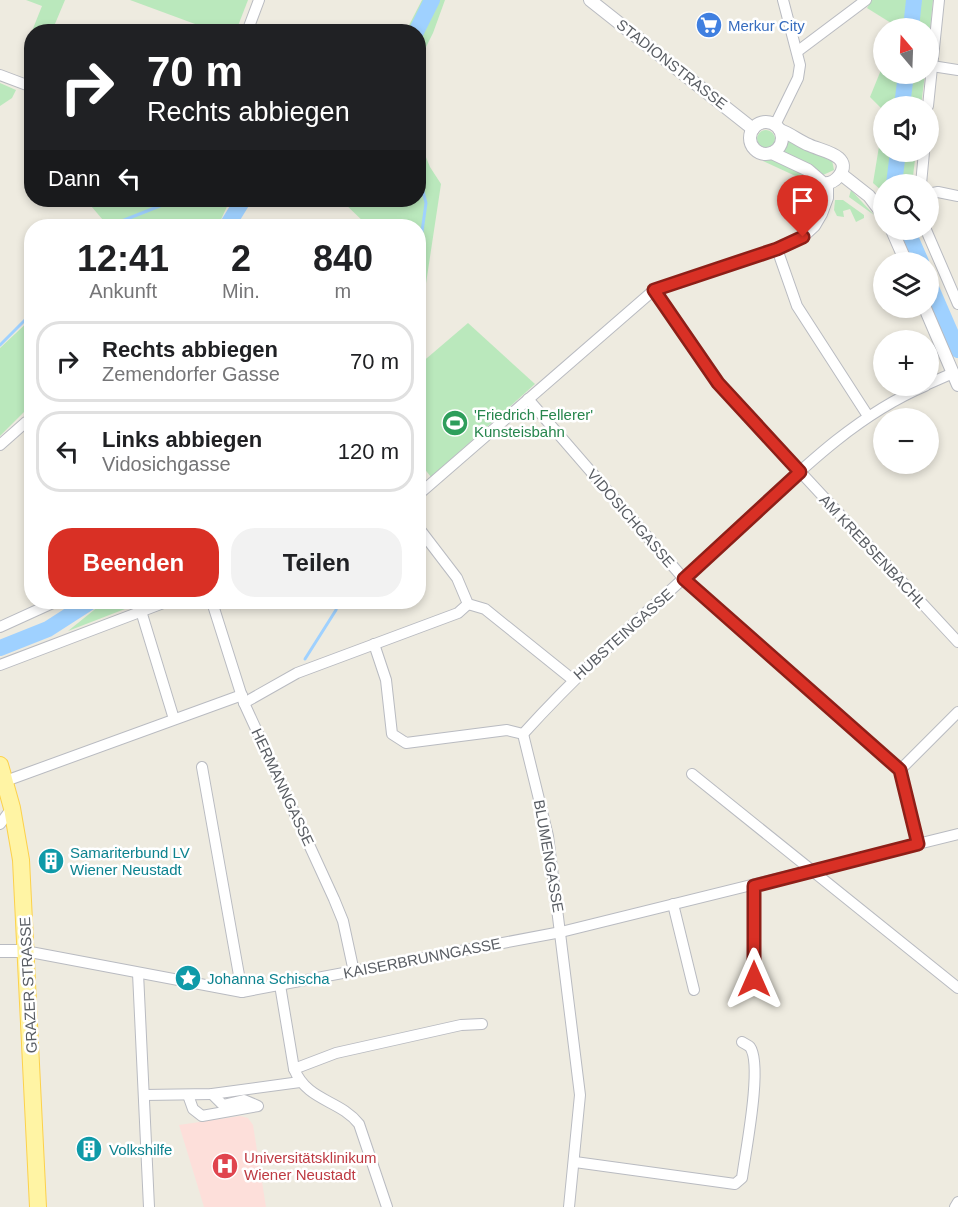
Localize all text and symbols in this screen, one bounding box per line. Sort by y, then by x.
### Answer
supermarket icon: Merkur City [694,10,724,40]
street label: STADIONSTRASSE [613,16,731,112]
place label: Merkur City [728,17,805,34]
north arrow [873,18,939,84]
map controls [873,18,939,474]
icon: right [48,48,126,126]
text: 70 m [147,48,243,95]
button: sound [873,96,939,162]
text: Rechts abbiegen [147,97,350,127]
icon: left [113,162,146,195]
text: Dann [48,166,101,191]
button: search [873,174,939,240]
pin [777,175,828,237]
icon: arrive [786,184,819,217]
text: 12:41 [77,238,169,279]
text: 2 [231,238,251,279]
text: 840 [313,238,373,279]
button: layers [873,252,939,318]
text: Ankunft [89,280,157,302]
text: Min. [222,280,260,302]
text: m [335,280,351,302]
button: + [873,330,939,396]
text: Rechts abbiegen [102,337,278,362]
icon: right [51,345,84,378]
text: 70 m [350,349,399,374]
text: Zemendorfer Gasse [102,363,280,385]
place label: 'Friedrich Fellerer' Kunsteisbahn [474,406,593,440]
sports icon: 'Friedrich Fellerer' Kunsteisbahn [440,408,470,438]
button: − [873,408,939,474]
text: Links abbiegen [102,427,262,452]
icon: left [51,435,84,468]
text: 120 m [338,439,399,464]
text: Vidosichgasse [102,453,231,475]
street label: VIDOSICHGASSE [584,466,678,570]
street label: AM KREBSENBACHL [816,491,930,611]
button: Beenden [48,528,219,597]
button: Teilen [231,528,402,597]
street label: HUBSTEINGASSE [570,585,676,683]
street label: HERMANNGASSE [248,726,318,848]
street label: BLUMENGASSE [531,798,567,914]
place label: Samariterbund LV Wiener Neustadt [70,844,190,878]
building icon: Samariterbund LV Wiener Neustadt [36,846,66,876]
street label: GRAZER STRASSE [16,916,40,1054]
street label: KAISERBRUNNGASSE [342,934,502,982]
position arrow [722,947,786,1011]
place icon: Johanna Schischa [173,963,203,993]
place label: Johanna Schischa [207,970,330,987]
building icon: Volkshilfe [74,1134,104,1164]
place label: Volkshilfe [109,1141,172,1158]
place label: Universitätsklinikum Wiener Neustadt [244,1149,377,1183]
hospital icon: Universitätsklinikum Wiener Neustadt [210,1151,240,1181]

